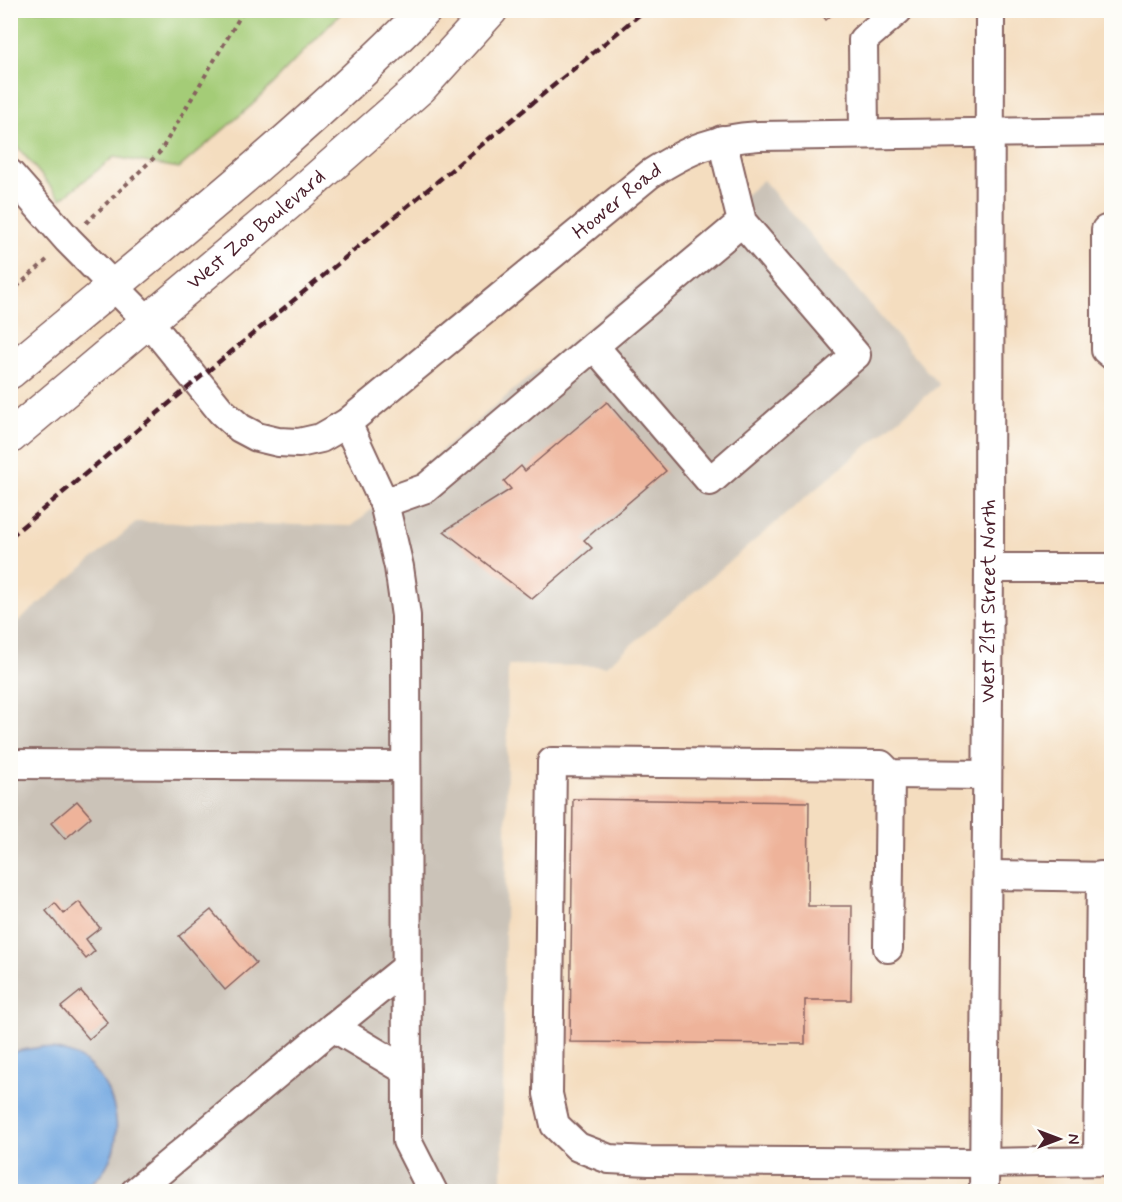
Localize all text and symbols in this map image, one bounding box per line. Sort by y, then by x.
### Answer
street label: Hoover Road [566,156,667,246]
street label: West Zoo Boulevard [181,163,332,296]
street label: West 21st Street North [974,499,1003,703]
north arrow [1029,1109,1089,1169]
text: N [1062,1134,1083,1144]

